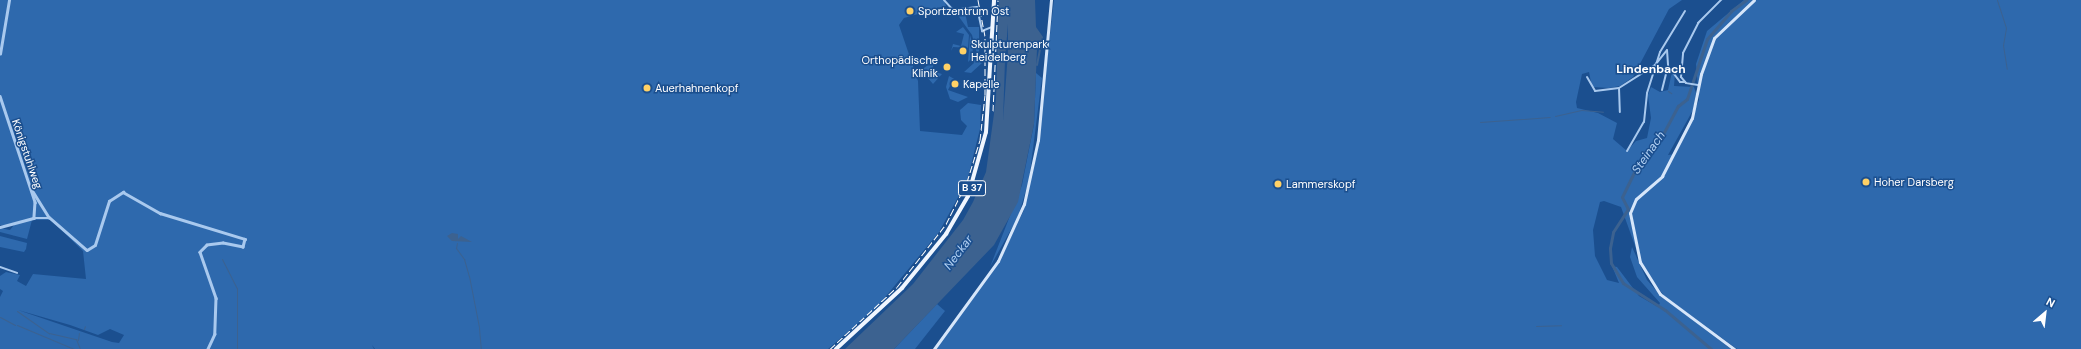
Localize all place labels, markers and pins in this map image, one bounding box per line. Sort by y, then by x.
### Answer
place label: Sportzentrum Ost [918,4,1009,18]
marker: Sportzentrum Ost [905,6,915,16]
place label: Skulpturenpark Heidelberg [971,38,1048,64]
marker: Skulpturenpark Heidelberg [958,46,968,56]
place label: Orthopädische Klinik [861,54,938,80]
marker: Orthopädische Klinik [941,61,953,73]
place label: Kapelle [963,77,999,91]
marker: Kapelle [950,79,960,89]
place label: Auerhahnenkopf [655,81,739,95]
marker: Auerhahnenkopf [642,83,652,93]
place label: Hoher Darsberg [1874,175,1954,189]
place label: Lammerskopf [1286,177,1356,191]
marker: Hoher Darsberg [1861,177,1871,187]
marker: Lammerskopf [1273,179,1283,189]

